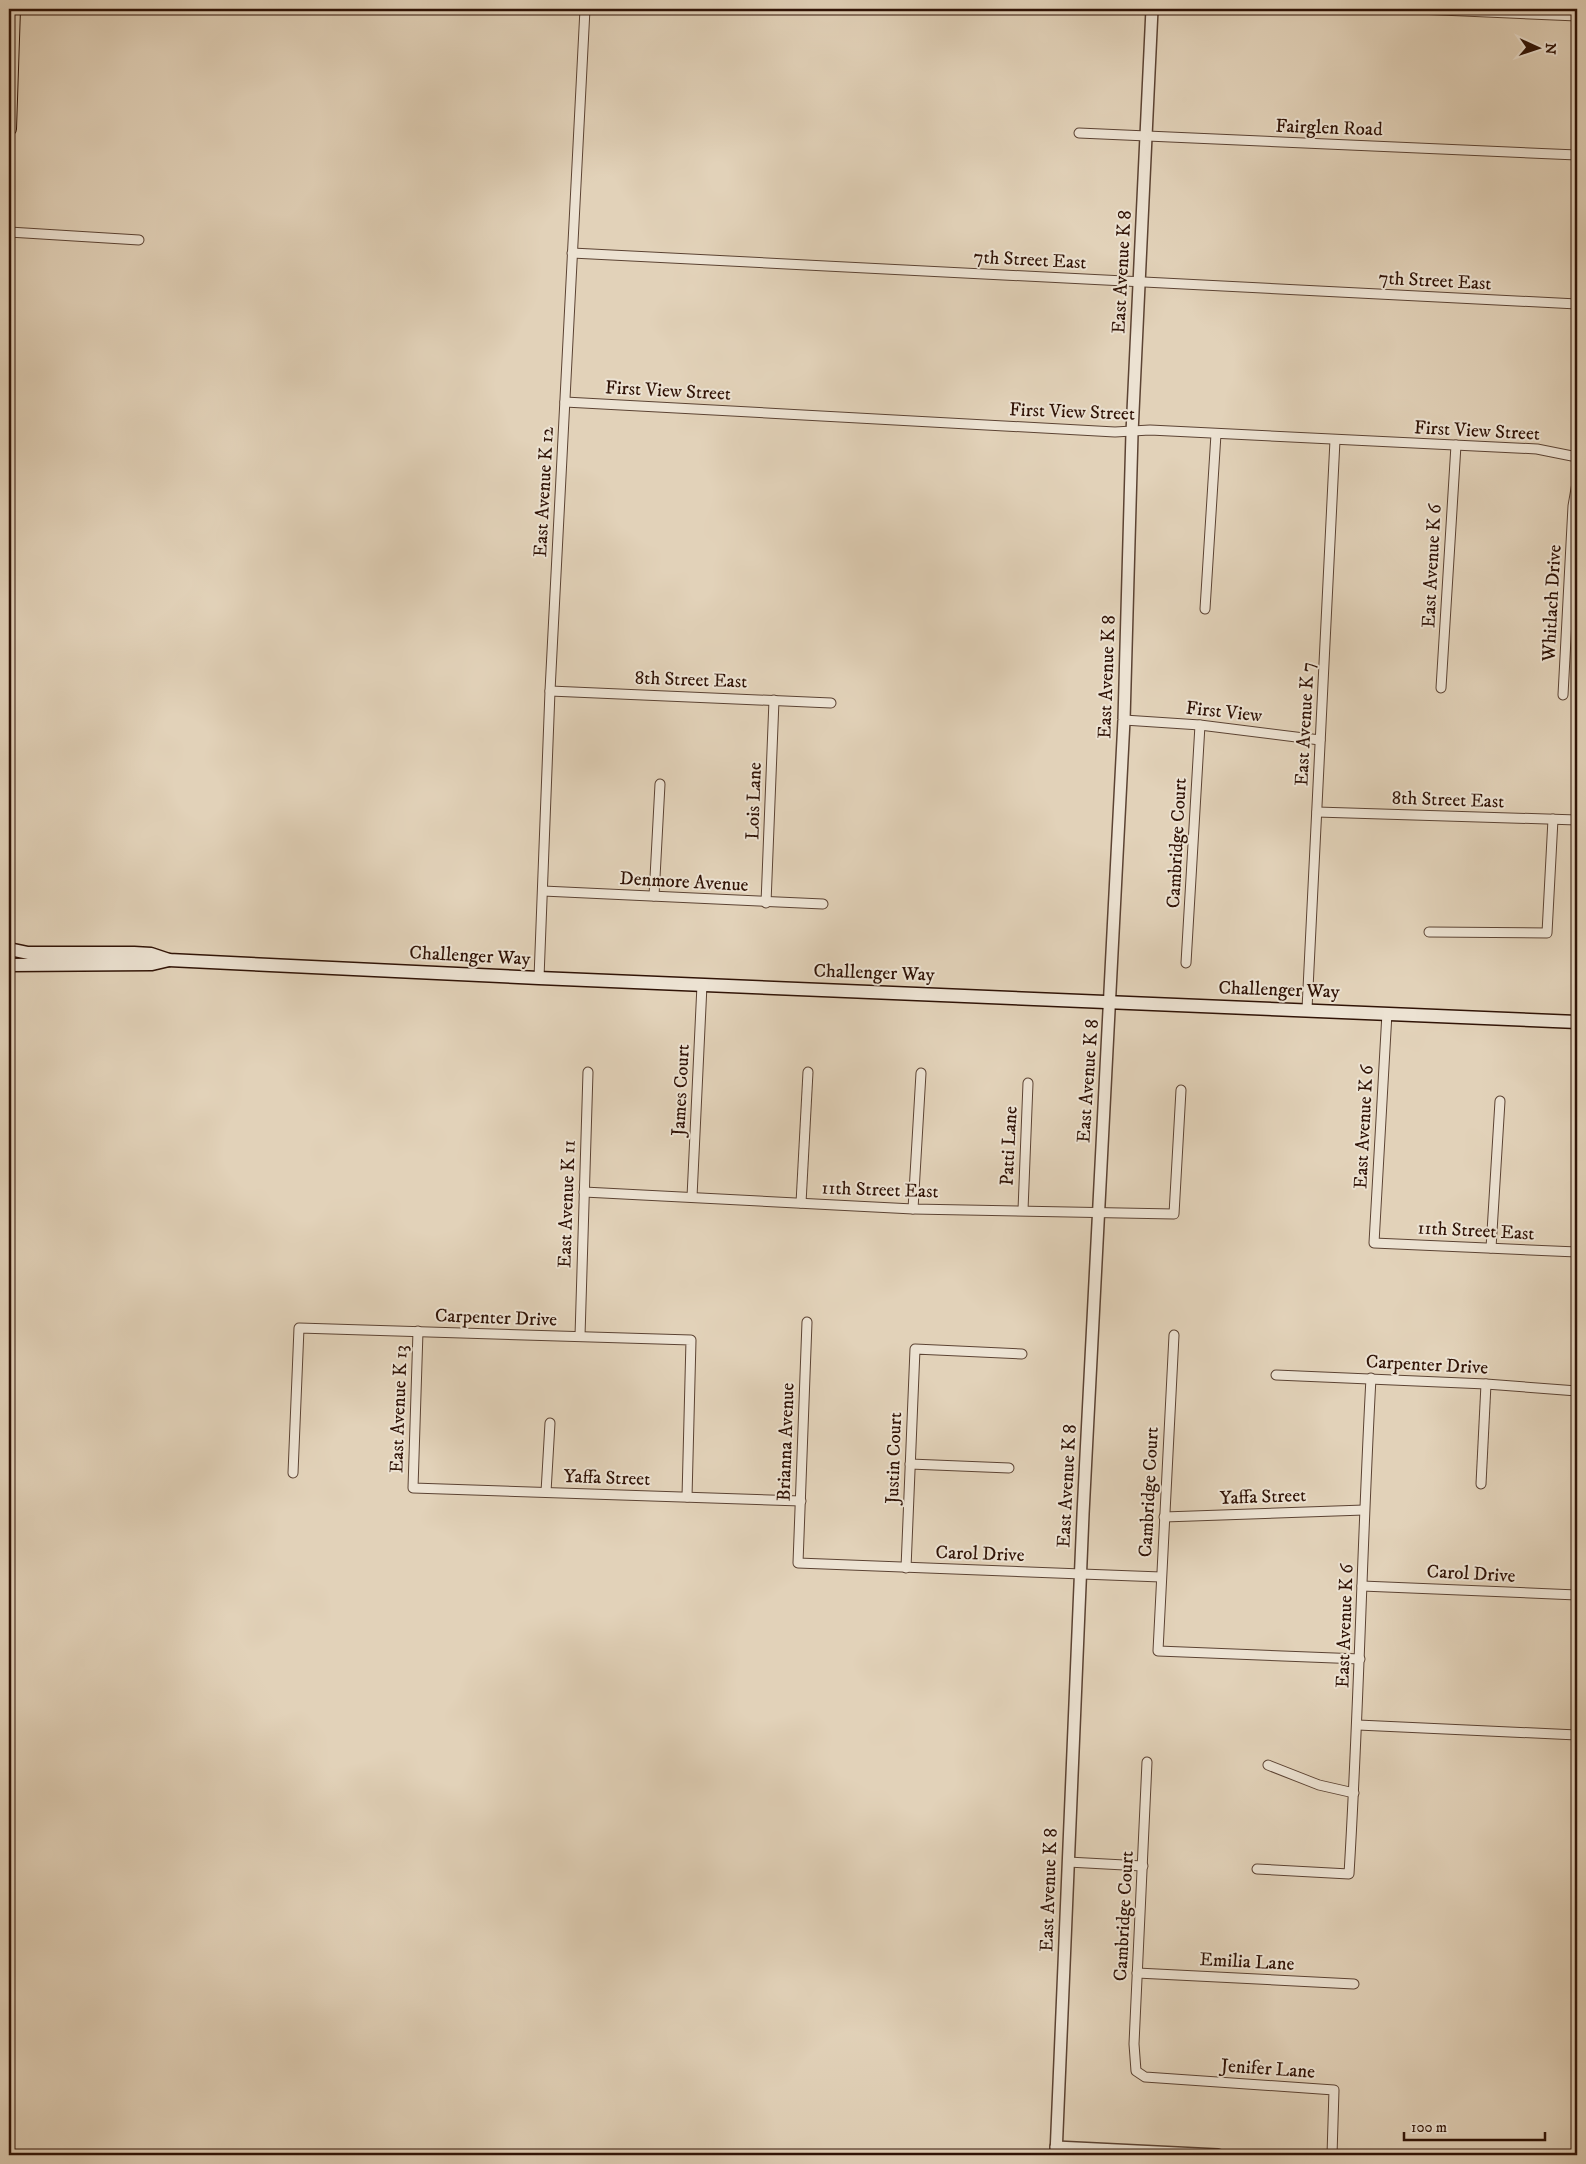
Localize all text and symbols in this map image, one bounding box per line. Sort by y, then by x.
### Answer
north arrow [1514,22,1564,72]
text: N [1541,42,1559,55]
street label: Fairglen Road [1275,115,1383,141]
street label: East Avenue K 8 [1107,210,1137,334]
street label: 7th Street East [973,246,1087,274]
street label: 7th Street East [1378,267,1492,295]
street label: First View Street [605,376,731,406]
street label: First View Street [1009,398,1135,426]
street label: First View Street [1414,416,1540,446]
street label: East Avenue K 12 [529,426,559,558]
street label: East Avenue K 6 [1417,502,1447,629]
street label: Whitlach Drive [1537,544,1567,663]
street label: East Avenue K 8 [1093,615,1121,739]
street label: East Avenue K 7 [1290,661,1320,787]
street label: 8th Street East [634,667,748,693]
street label: First View [1185,697,1263,727]
street label: Lois Lane [741,762,767,840]
street label: Cambridge Court [1162,777,1192,909]
street label: 8th Street East [1391,787,1505,813]
street label: Denmore Avenue [619,867,749,897]
street label: Challenger Way [409,941,532,971]
street label: Challenger Way [813,959,936,987]
street label: Challenger Way [1218,976,1341,1004]
street label: East Avenue K 8 [1072,1018,1104,1144]
street label: James Court [667,1043,695,1139]
street label: East Avenue K 6 [1349,1063,1379,1190]
street label: Patti Lane [995,1105,1023,1186]
street label: East Avenue K 11 [553,1139,581,1268]
street label: 11th Street East [821,1176,939,1204]
street label: 11th Street East [1417,1216,1535,1246]
street label: Carpenter Drive [434,1304,558,1332]
street label: East Avenue K 13 [385,1344,413,1474]
street label: Carpenter Drive [1365,1350,1489,1380]
street label: Brianna Avenue [772,1382,800,1502]
street label: Justin Court [881,1412,907,1506]
street label: East Avenue K 8 [1052,1424,1082,1548]
street label: Cambridge Court [1134,1426,1164,1558]
street label: Yaffa Street [563,1465,651,1491]
street label: Yaffa Street [1219,1484,1307,1510]
street label: Carol Drive [935,1541,1025,1567]
street label: Carol Drive [1426,1560,1516,1588]
street label: East Avenue K 6 [1331,1562,1359,1688]
street label: East Avenue K 8 [1035,1828,1063,1952]
street label: Cambridge Court [1109,1850,1139,1982]
street label: Emilia Lane [1199,1948,1295,1976]
street label: Jenifer Lane [1218,2054,1316,2084]
scale bar [1404,2109,1545,2141]
text: 100 m [1411,2118,1447,2137]

